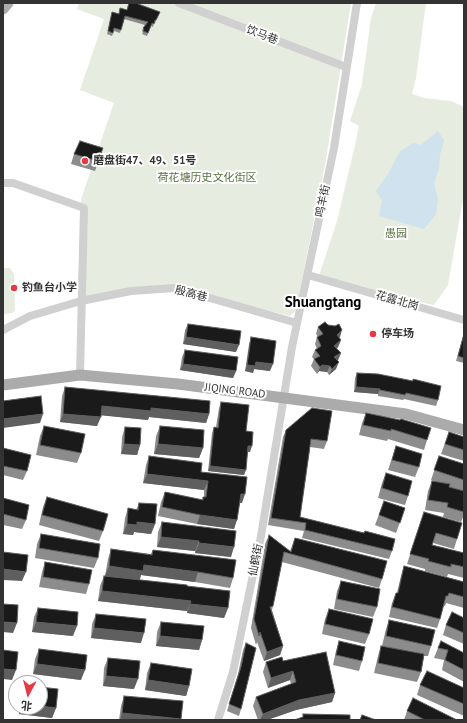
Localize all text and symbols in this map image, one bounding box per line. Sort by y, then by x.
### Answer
street label: 饮马巷 [244,23,280,47]
place label: 磨盘街47、49、51号 [93,154,196,168]
marker: 磨盘街47、49、51号 [80,156,90,166]
park label: 荷花塘历史文化街区 [158,171,256,185]
street label: 鸣羊街 [313,183,333,219]
park label: 愚园 [385,227,407,241]
place label: 钓鱼台小学 [22,281,77,295]
marker: 钓鱼台小学 [9,283,19,293]
street label: 殷高巷 [173,284,209,304]
street label: 花露北岗 [374,289,420,313]
district label: Shuangtang [285,294,361,312]
place label: 停车场 [381,327,414,341]
marker: 停车场 [368,329,378,339]
street label: JIQING ROAD [204,381,266,401]
street label: 仙鹤街 [246,543,266,577]
north arrow [8,675,48,715]
text: 北 [20,698,33,714]

